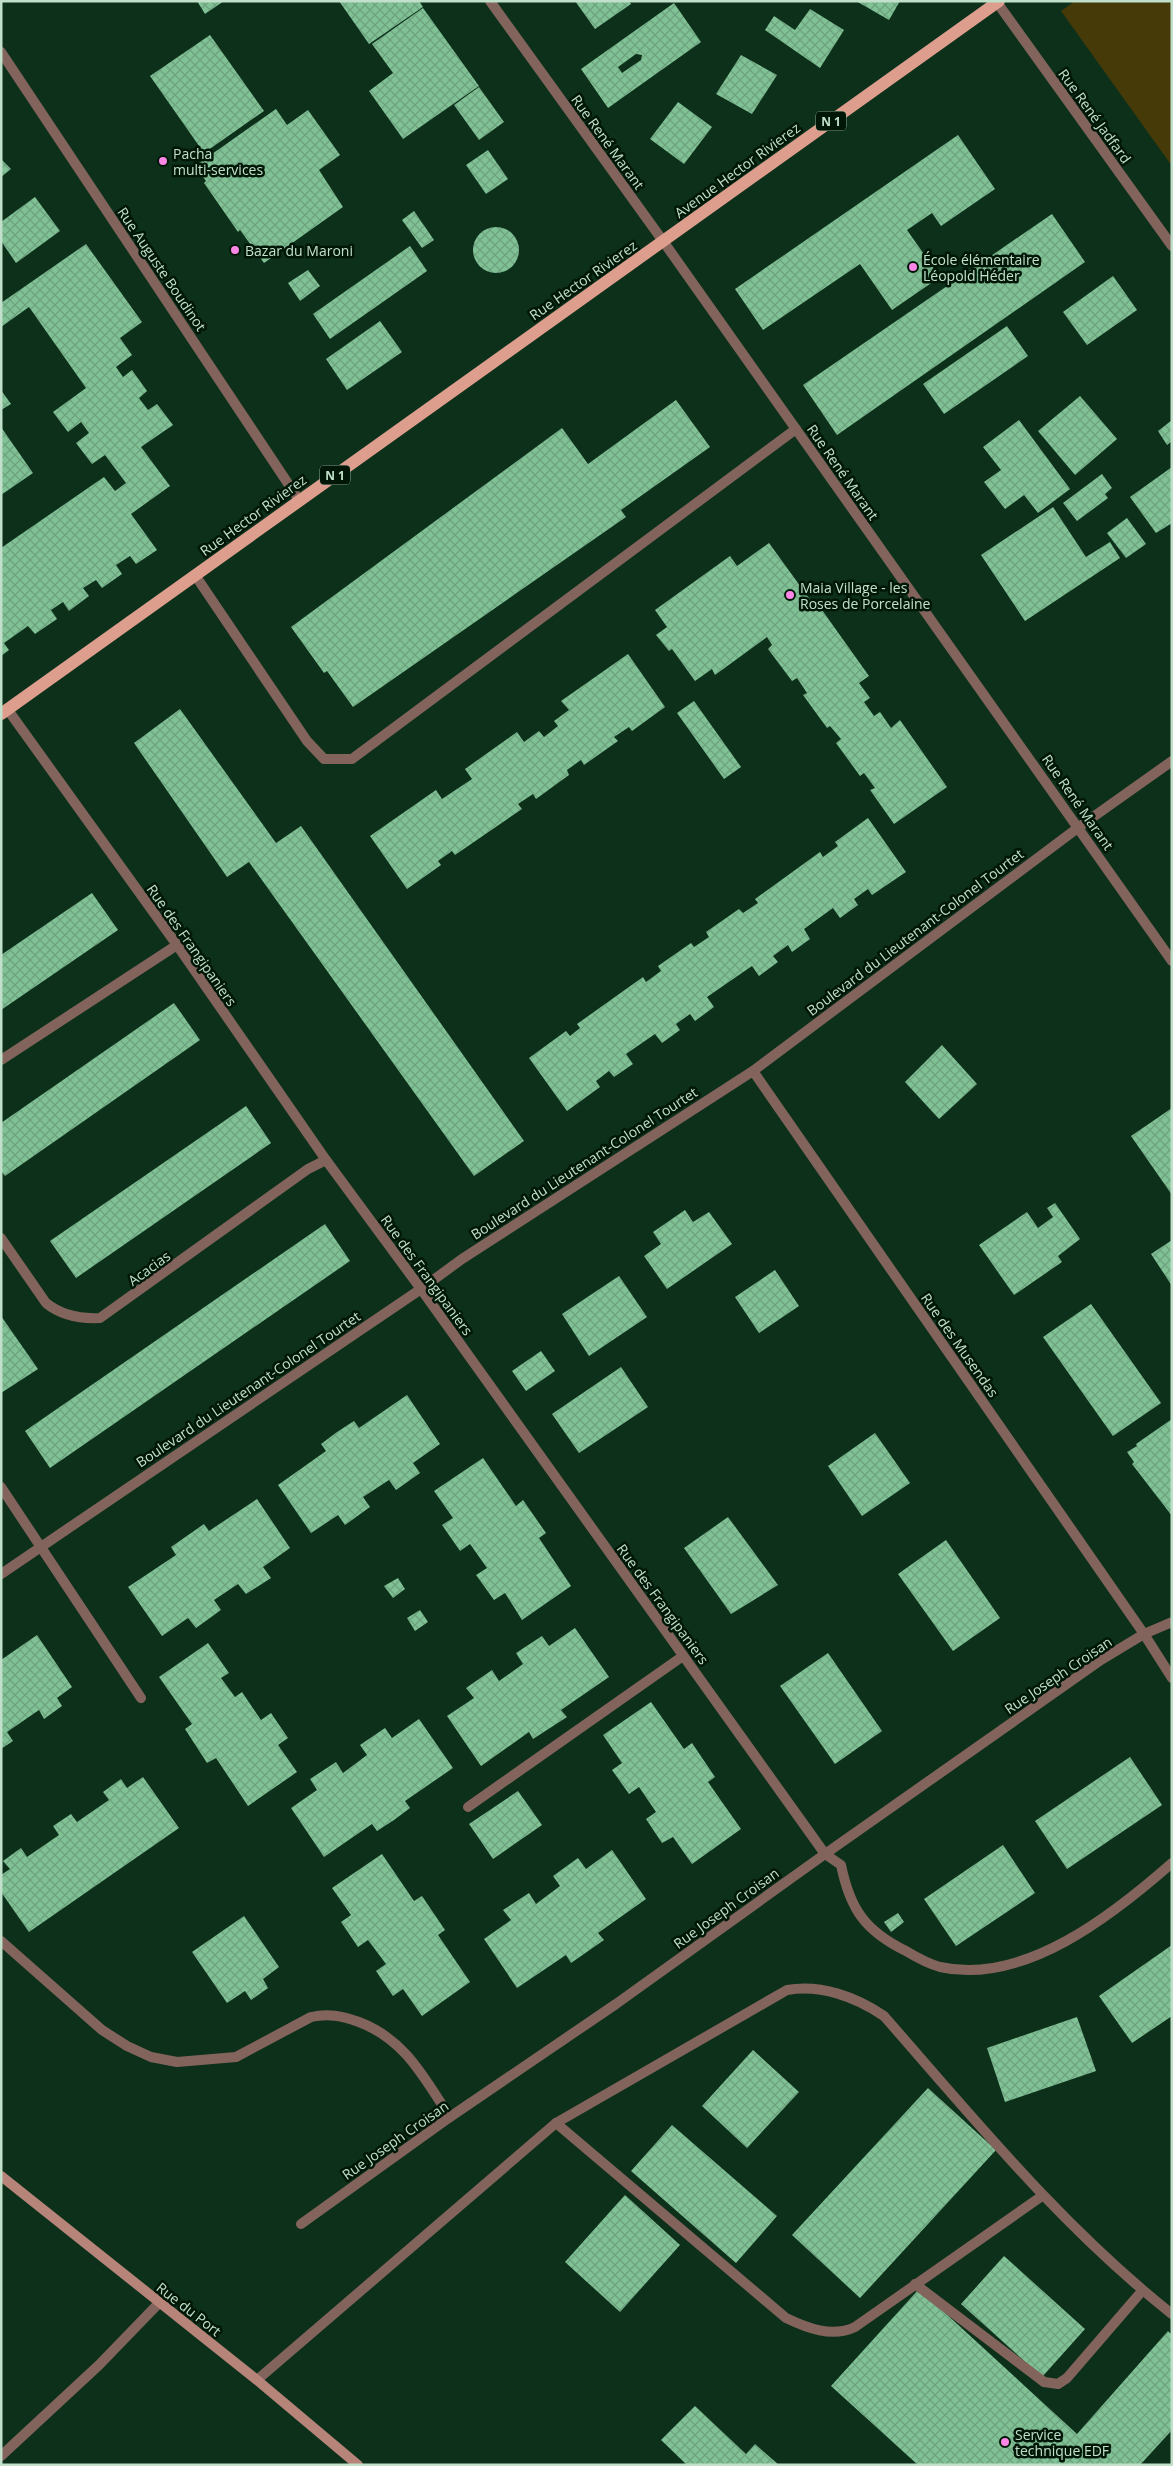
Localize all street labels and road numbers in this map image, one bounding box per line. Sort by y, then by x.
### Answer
street label: Rue René Jadfard [1054,65,1136,167]
street label: Rue René Marant [567,91,649,193]
road number: N 1 [816,112,846,130]
street label: Avenue Hector Rivierez [670,118,804,222]
street label: Rue Auguste Boudinot [113,203,211,335]
street label: Rue Hector Rivierez [525,236,641,324]
street label: Rue René Marant [803,420,883,524]
road number: N 1 [320,466,350,484]
street label: Rue Hector Rivierez [196,470,310,560]
street label: Rue René Marant [1038,750,1118,854]
street label: Boulevard du Lieutenant-Colonel Tourtet [803,844,1027,1020]
street label: Rue des Frangipaniers [143,880,241,1010]
street label: Boulevard du Lieutenant-Colonel Tourtet [467,1082,701,1244]
street label: Rue des Frangipaniers [377,1211,477,1339]
street label: Acacias [124,1246,174,1290]
street label: Rue des Musendas [917,1289,1003,1401]
street label: Boulevard du Lieutenant-Colonel Tourtet [132,1307,364,1471]
street label: Rue des Frangipaniers [613,1540,713,1668]
street label: Rue Joseph Croisan [1001,1632,1115,1718]
street label: Rue Joseph Croisan [670,1863,782,1953]
street label: Rue Joseph Croisan [338,2096,452,2184]
street label: Rue du Port [153,2278,225,2340]

